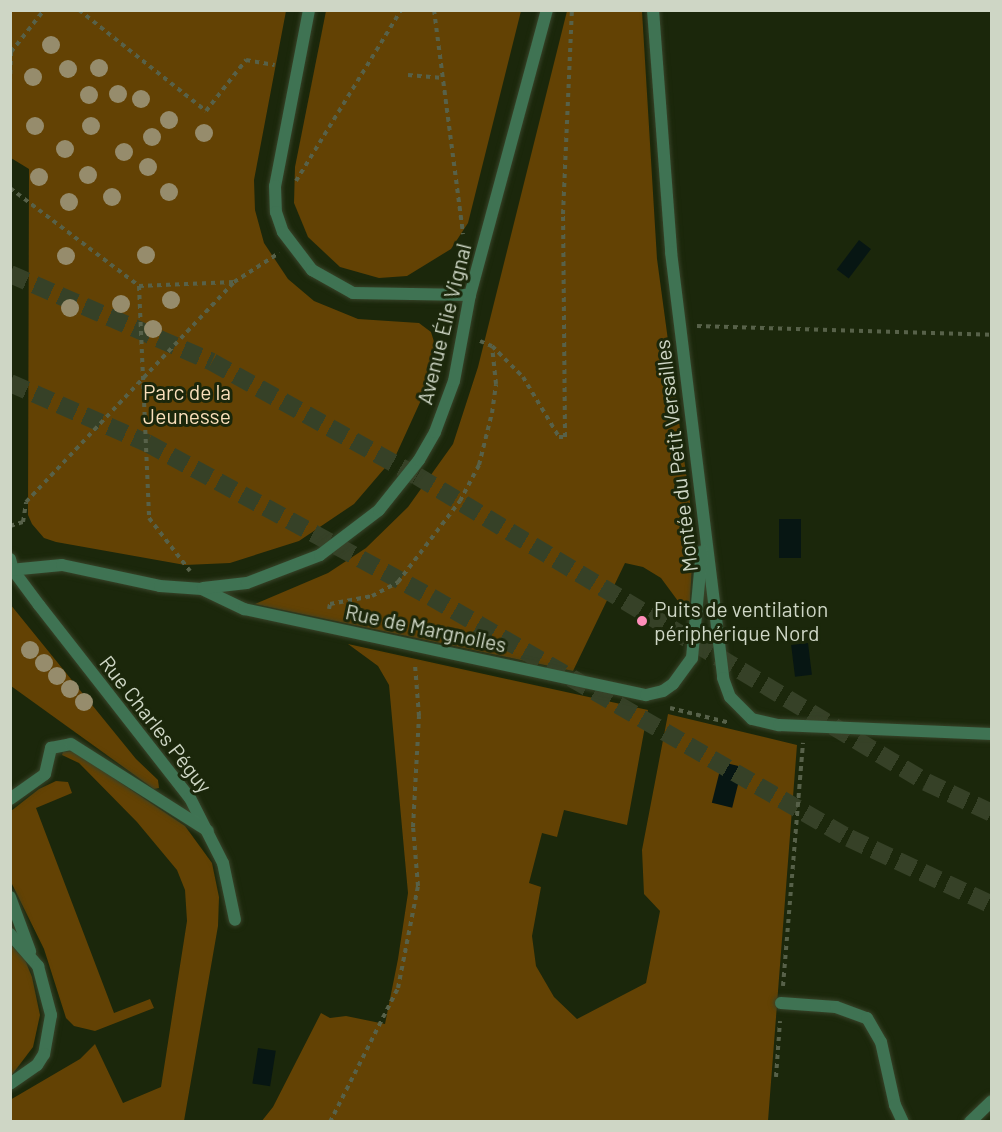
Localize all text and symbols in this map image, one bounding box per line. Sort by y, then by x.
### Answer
street label: Avenue Élie Vignal [412,241,476,407]
street label: Montée du Petit Versailles [649,339,703,573]
park label: Parc de la Jeunesse [143,379,231,429]
place label: Puits de ventilation périphérique Nord [654,596,828,646]
street label: Rue de Margnolles [343,599,509,657]
marker: Puits de ventilation périphérique Nord [635,614,649,628]
street label: Rue Charles Péguy [95,650,217,798]

